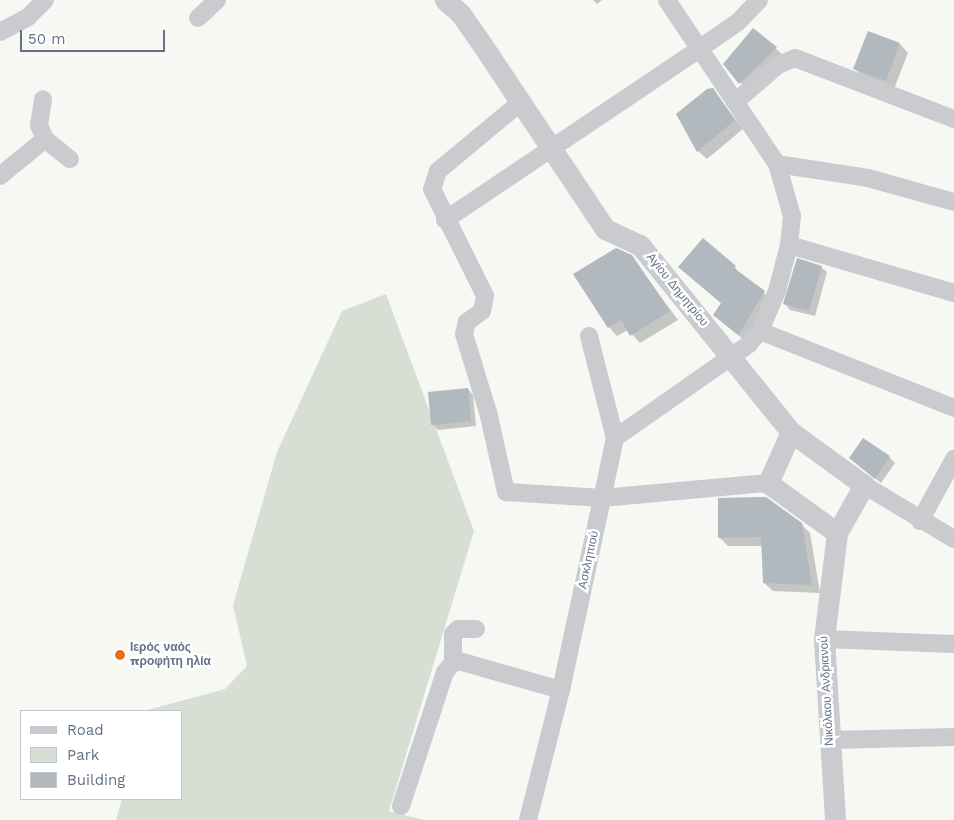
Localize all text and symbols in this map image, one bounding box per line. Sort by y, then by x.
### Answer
scale bar [22,20,168,52]
text: 50 m [28,30,65,48]
street label: Αγίου Δημητρίου [643,250,711,330]
street label: Ασκληπιού [576,530,602,590]
street label: Νικόλαου Ανδριανού [817,636,837,746]
place label: Ιερός ναός προφήτη ηλία [130,641,211,669]
marker: Ιερός ναός προφήτη ηλία [114,649,126,661]
legend [20,710,182,800]
text: Road [67,721,104,739]
text: Park [67,746,99,764]
text: Building [67,771,125,789]

